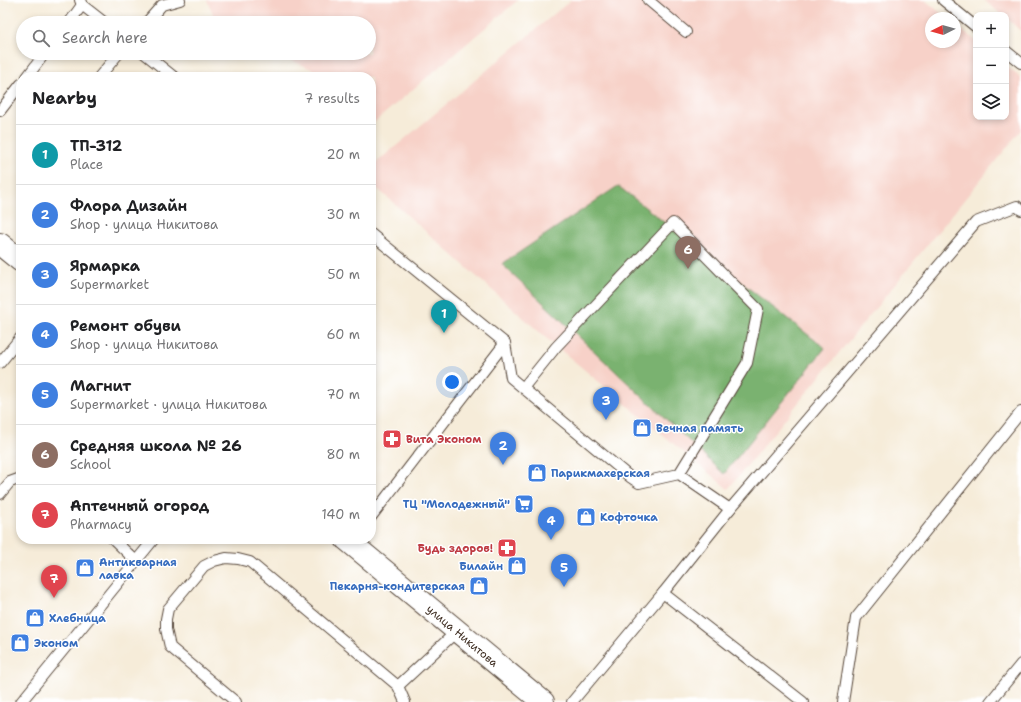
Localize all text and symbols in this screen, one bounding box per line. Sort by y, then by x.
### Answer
north arrow [925,12,961,48]
map controls [973,12,1009,120]
button: + [973,12,1009,48]
search box [16,16,376,60]
icon: search [30,27,52,49]
text: Search here [62,28,148,48]
button: − [973,48,1009,84]
button: layers [973,84,1009,120]
text: Nearby [32,87,97,109]
text: 7 results [304,90,360,107]
text: ТП-312 [70,136,122,156]
text: 1 [42,146,48,163]
text: 20 m [327,146,360,163]
text: Place [70,156,103,173]
text: Флора Дизайн [70,196,187,216]
text: 2 [40,206,50,223]
text: 30 m [326,206,360,223]
text: Shop · улица Никитова [70,216,218,233]
pin: 6 [675,236,701,269]
text: Ярмарка [70,256,140,276]
text: 3 [40,266,50,283]
text: 50 m [327,266,360,283]
text: Supermarket [70,276,149,293]
pin: 1 [431,300,457,333]
text: Ремонт обуви [70,316,181,336]
text: 4 [40,326,50,343]
text: 60 m [327,326,360,343]
text: Shop · улица Никитова [70,336,218,353]
your location [442,372,462,392]
text: Магнит [70,376,131,396]
text: 5 [41,386,49,403]
text: 70 m [326,386,360,403]
pin: 3 [593,387,619,420]
text: Supermarket · улица Никитова [70,396,267,413]
shop icon: Вечная память [631,417,653,439]
place label: Вечная память [656,421,743,436]
pharmacy icon: Вита Эконом [381,428,403,450]
place label: Вита Эконом [406,432,481,447]
pin: 2 [490,432,516,465]
text: Средняя школа № 26 [70,436,242,456]
text: 6 [40,446,50,463]
text: 80 m [326,446,360,463]
text: School [70,456,111,473]
shop icon: Парикмахерская [526,462,548,484]
place label: Парикмахерская [551,466,651,481]
supermarket icon: ТЦ "Молодежный" [513,493,535,515]
text: Аптечный огород [70,496,209,516]
place label: ТЦ "Молодежный" [403,497,510,512]
text: 7 [40,506,50,523]
text: 140 m [321,506,360,523]
shop icon: Кофточка [575,506,597,528]
pin: 4 [538,507,564,540]
place label: Кофточка [600,510,658,525]
text: Pharmacy [70,516,132,533]
pharmacy icon: Будь здоров! [496,537,518,559]
place label: Будь здоров! [417,541,493,556]
pin: 5 [551,554,577,587]
place label: Антикварная лавка [99,555,177,583]
shop icon: Билайн [506,555,528,577]
shop icon: Антикварная лавка [74,557,96,579]
place label: Билайн [459,559,503,574]
pin: 7 [41,565,67,598]
shop icon: Пекарня-кондитерская [468,575,490,597]
place label: Пекарня-кондитерская [330,579,465,594]
street label: улица Никитова [423,602,501,670]
shop icon: Хлебница [24,607,46,629]
place label: Хлебница [49,611,106,626]
shop icon: Эконом [9,632,31,654]
place label: Эконом [34,636,78,651]

